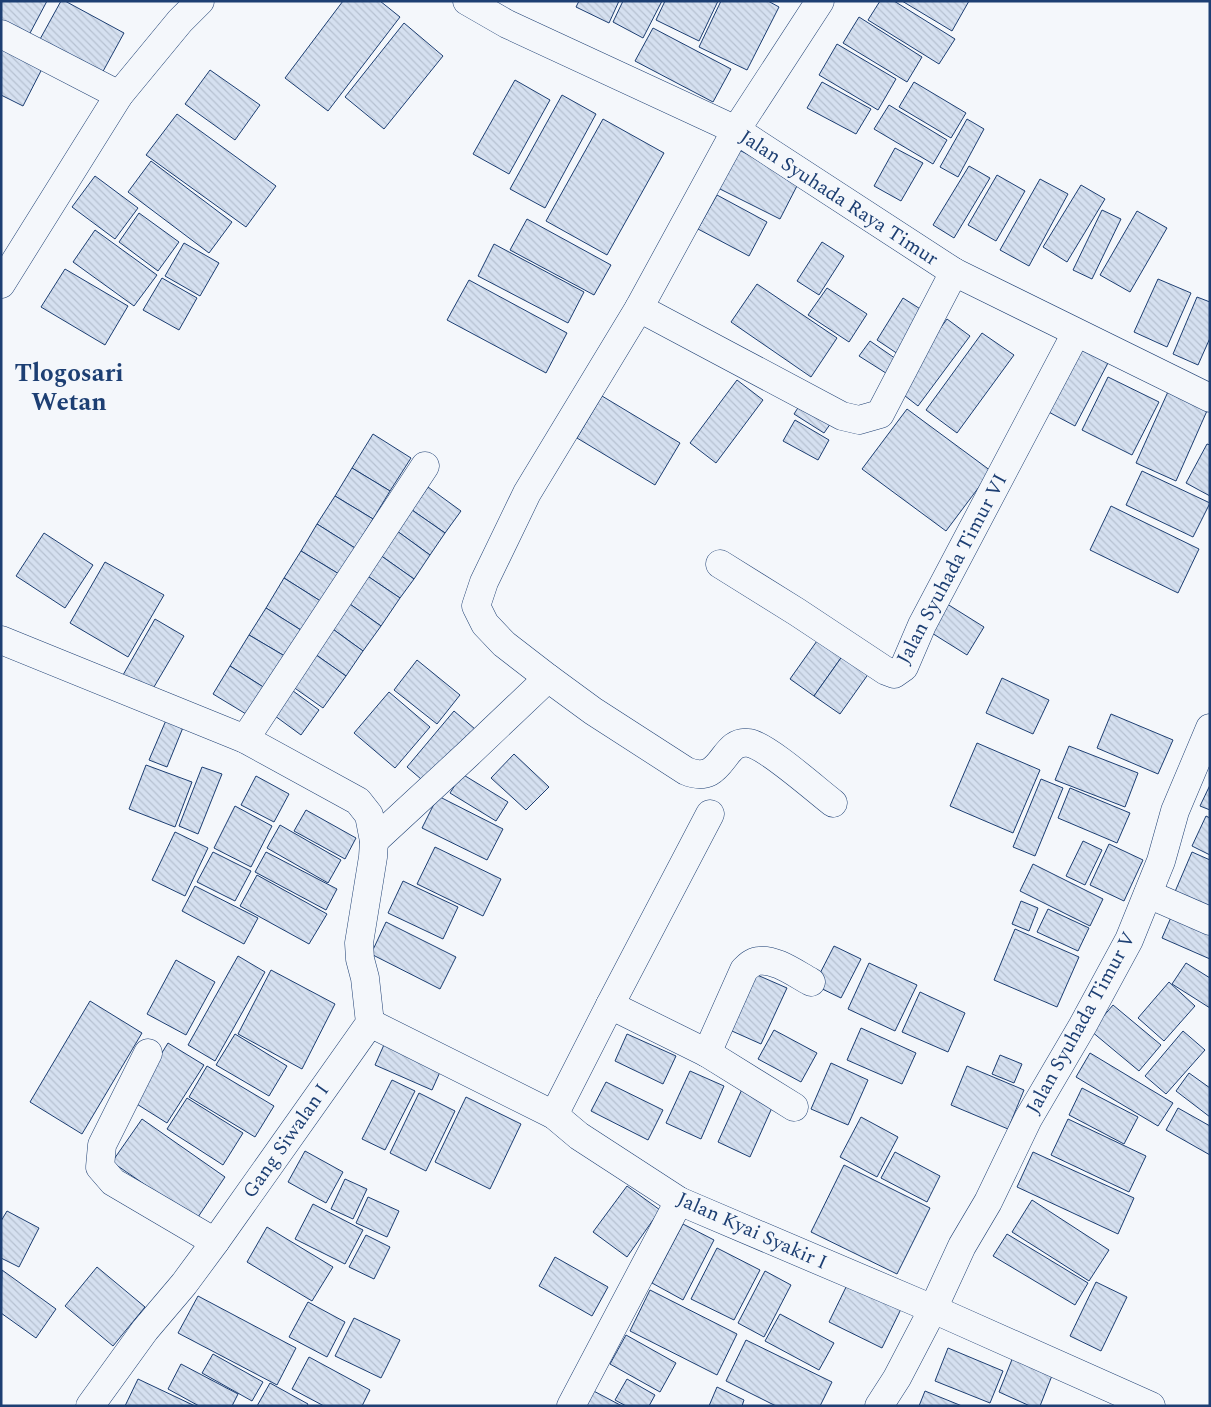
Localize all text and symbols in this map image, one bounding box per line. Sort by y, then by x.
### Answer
street label: Jalan Syuhada Raya Timur [734,122,944,274]
district label: Tlogosari Wetan [14,355,124,422]
street label: Jalan Syuhada Timur VI [889,468,1015,670]
street label: Jalan Syuhada Timur V [1018,926,1144,1120]
street label: Gang Siwalan I [235,1077,337,1205]
street label: Jalan Kyai Syakir I [672,1184,832,1278]

